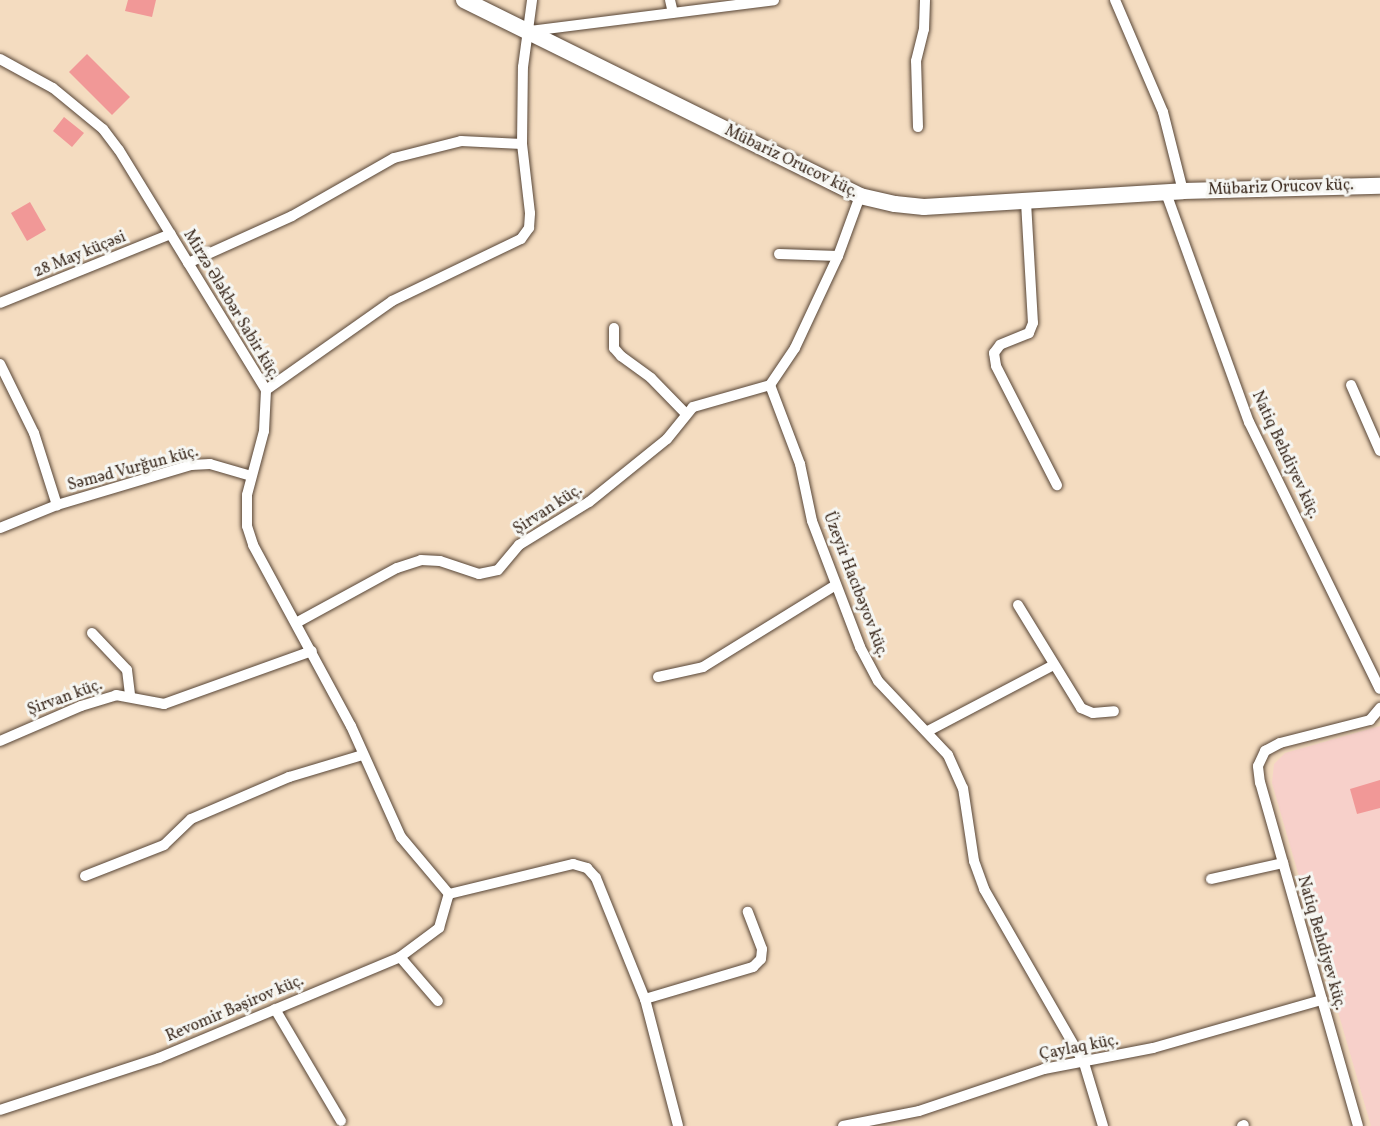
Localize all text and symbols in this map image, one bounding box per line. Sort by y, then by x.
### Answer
street label: Mübariz Orucov küç. [721,121,861,203]
street label: Mübariz Orucov küç. [1208,176,1354,200]
street label: Mirzə Ələkbər Sabir küç. [179,227,283,383]
street label: 28 May küçəsi [31,228,129,282]
street label: Natiq Behdiyev küç. [1247,388,1323,522]
street label: Səməd Vurğun küç. [65,442,201,496]
street label: Şirvan küç. [510,481,586,539]
street label: Üzeyir Hacıbəyov küç. [818,509,892,661]
street label: Şirvan küç. [25,676,105,720]
street label: Natiq Behdiyev küç. [1293,873,1349,1013]
street label: Revomir Bəşirov küç. [163,971,307,1047]
street label: Çaylaq küç. [1038,1031,1120,1065]

